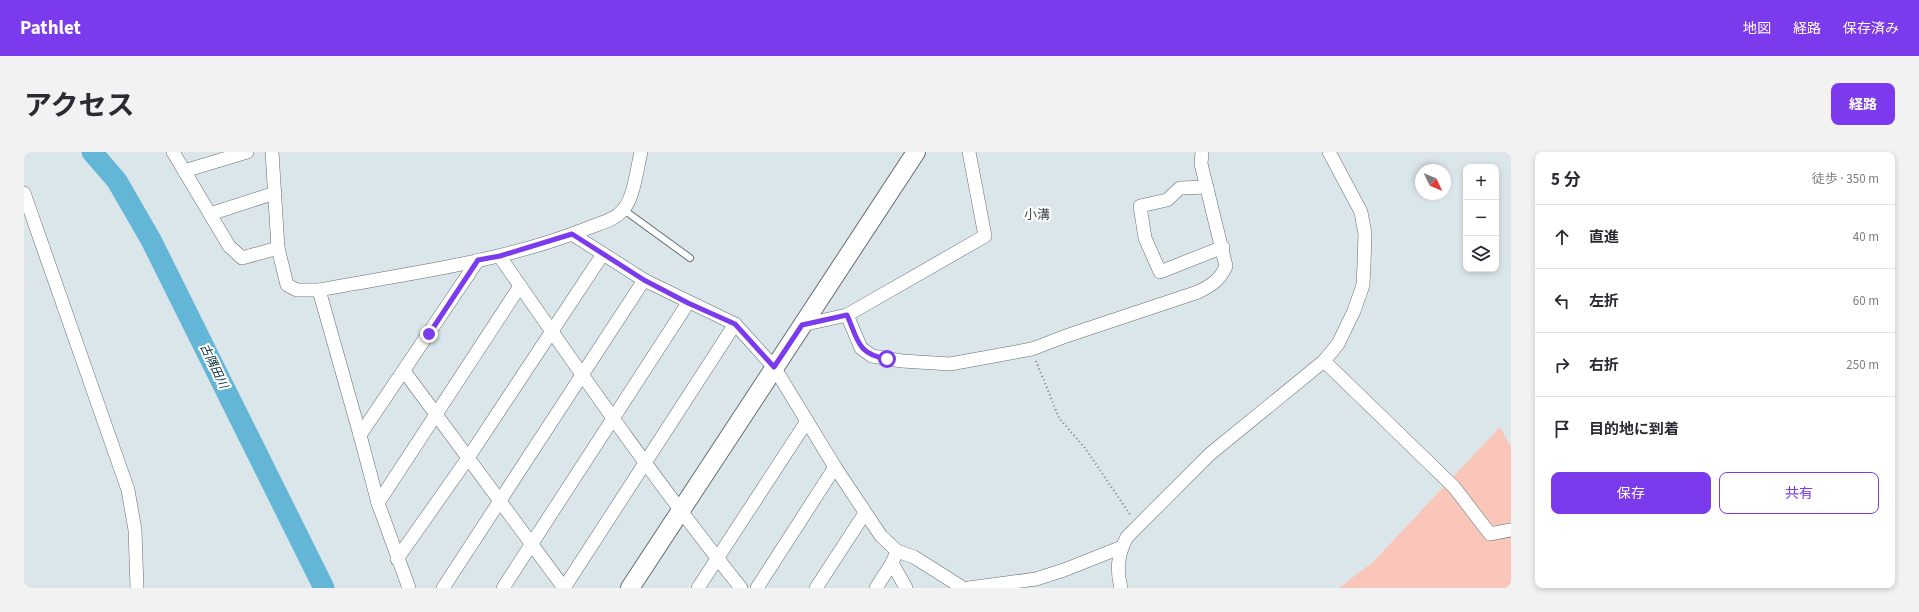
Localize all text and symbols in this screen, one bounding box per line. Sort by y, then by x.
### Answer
text: Pathlet [20,15,81,42]
text: 地図 [1743,19,1771,39]
text: 経路 [1793,19,1821,39]
text: 保存済み [1843,19,1899,39]
button: 経路 [1831,83,1895,125]
text: アクセス [24,86,135,126]
north arrow [1415,164,1451,200]
map controls [1463,164,1499,272]
button: + [1463,164,1499,200]
text: 5 分 [1551,168,1580,192]
text: 徒歩 · 350 m [1812,170,1879,188]
button: − [1463,200,1499,236]
district label: 小溝 [1024,206,1050,224]
icon: ahead [1551,226,1573,248]
text: 直進 [1589,227,1619,248]
text: 40 m [1853,228,1879,246]
button: layers [1463,236,1499,272]
icon: left [1551,290,1573,312]
text: 左折 [1589,291,1619,312]
text: 60 m [1853,292,1879,310]
route end [420,325,438,343]
water label: 古隅田川 [195,341,233,393]
route start [878,350,896,368]
icon: right [1551,354,1573,376]
text: 右折 [1589,355,1619,376]
text: 250 m [1846,356,1879,374]
icon: arrive [1551,418,1573,440]
text: 目的地に到着 [1589,419,1679,440]
button: 保存 [1551,472,1711,514]
button: 共有 [1719,472,1879,514]

